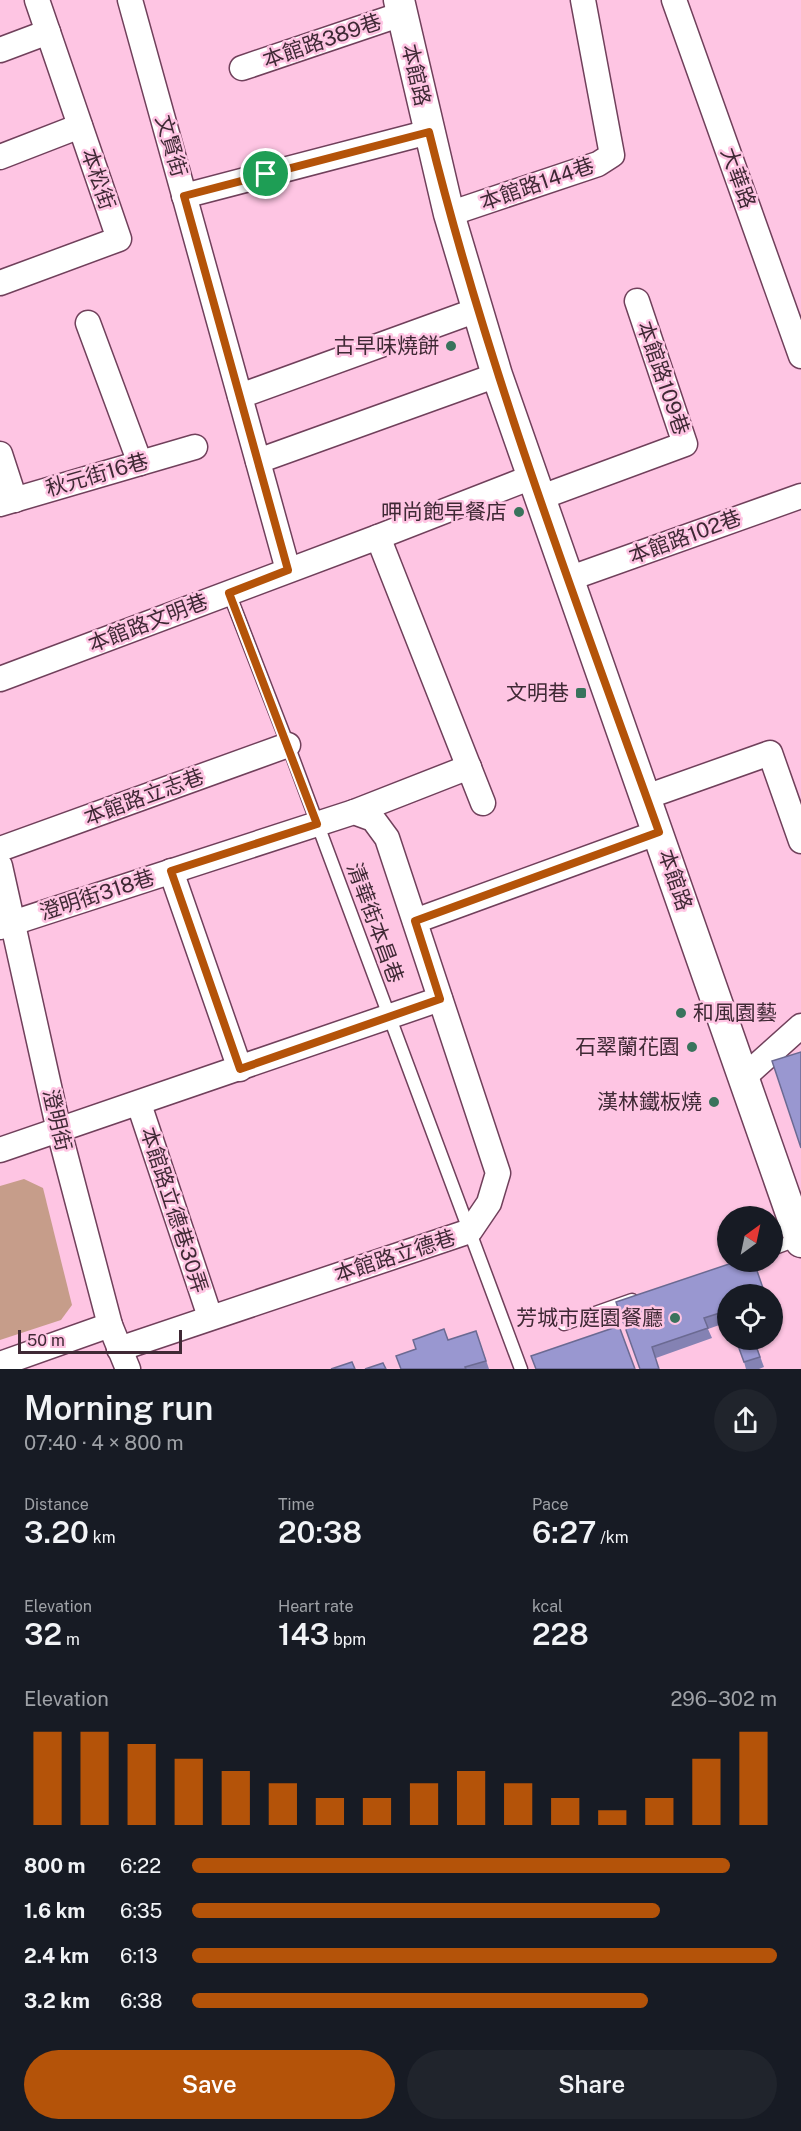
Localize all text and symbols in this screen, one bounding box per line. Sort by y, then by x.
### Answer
street label: 本館路389巷 [259,9,384,72]
street label: 本館路 [397,41,436,108]
street label: 文賢街 [151,112,192,180]
street label: 大華路 [716,144,761,212]
street label: 本松街 [76,145,121,213]
pin [240,148,291,199]
street label: 本館路144巷 [477,152,597,215]
icon: arrive [249,157,282,190]
street label: 本館路109巷 [632,318,695,438]
place label: 古早味燒餅 [334,333,439,358]
marker: 古早味燒餅 [444,339,458,353]
street label: 秋元街16巷 [43,448,151,501]
place label: 呷尚飽早餐店 [381,499,507,524]
marker: 呷尚飽早餐店 [512,505,526,519]
street label: 本館路102巷 [625,505,745,568]
street label: 本館路文明巷 [85,588,211,657]
place label: 文明巷 [506,680,569,705]
marker: 文明巷 [574,686,588,700]
street label: 本館路立志巷 [80,763,207,830]
street label: 本館路 [653,846,698,914]
street label: 清華街本昌巷 [342,859,409,986]
street label: 澄明街318巷 [36,864,157,925]
place label: 和風園藝 [693,1000,777,1025]
marker: 和風園藝 [674,1006,688,1020]
place label: 石翠蘭花園 [575,1034,680,1059]
marker: 石翠蘭花園 [685,1040,699,1054]
street label: 澄明街 [38,1086,77,1153]
place label: 漢林鐵板燒 [597,1089,702,1114]
marker: 漢林鐵板燒 [707,1095,721,1109]
street label: 本館路立德巷30弄 [136,1124,213,1296]
north arrow [717,1206,783,1272]
map controls [717,1206,783,1350]
street label: 本館路立德巷 [331,1224,459,1287]
button: locate [717,1284,783,1350]
place label: 芳城市庭園餐廳 [516,1305,663,1330]
marker: 芳城市庭園餐廳 [668,1311,682,1325]
scale bar [18,1327,182,1354]
text: 50 m [27,1331,65,1350]
text: Morning run [24,1389,213,1427]
button: share [714,1389,777,1452]
text: 07:40 · 4 × 800 m [24,1431,184,1455]
text: Distance [24,1495,89,1514]
text: Time [278,1495,314,1514]
text: Pace [532,1495,569,1514]
text: 3.20 [24,1514,89,1550]
text: 20:38 [278,1514,362,1550]
text: 6:27 [532,1514,596,1550]
text: km [89,1528,116,1547]
text: /km [596,1528,629,1547]
text: Elevation [24,1597,92,1616]
text: Heart rate [278,1597,354,1616]
text: kcal [532,1597,563,1616]
text: 32 [24,1616,62,1652]
text: 143 [278,1616,329,1652]
text: 228 [532,1616,589,1652]
text: m [62,1630,80,1649]
text: bpm [329,1630,366,1649]
text: Elevation [24,1687,109,1711]
text: 296–302 m [670,1687,777,1711]
text: 800 m [24,1854,86,1878]
text: 6:22 [120,1854,161,1878]
text: 1.6 km [24,1899,85,1923]
text: 6:35 [120,1899,162,1923]
text: 2.4 km [24,1944,89,1968]
text: 6:13 [120,1944,158,1968]
text: 3.2 km [24,1989,90,2013]
text: 6:38 [120,1989,162,2013]
button: Save [24,2050,395,2119]
button: Share [407,2050,777,2119]

